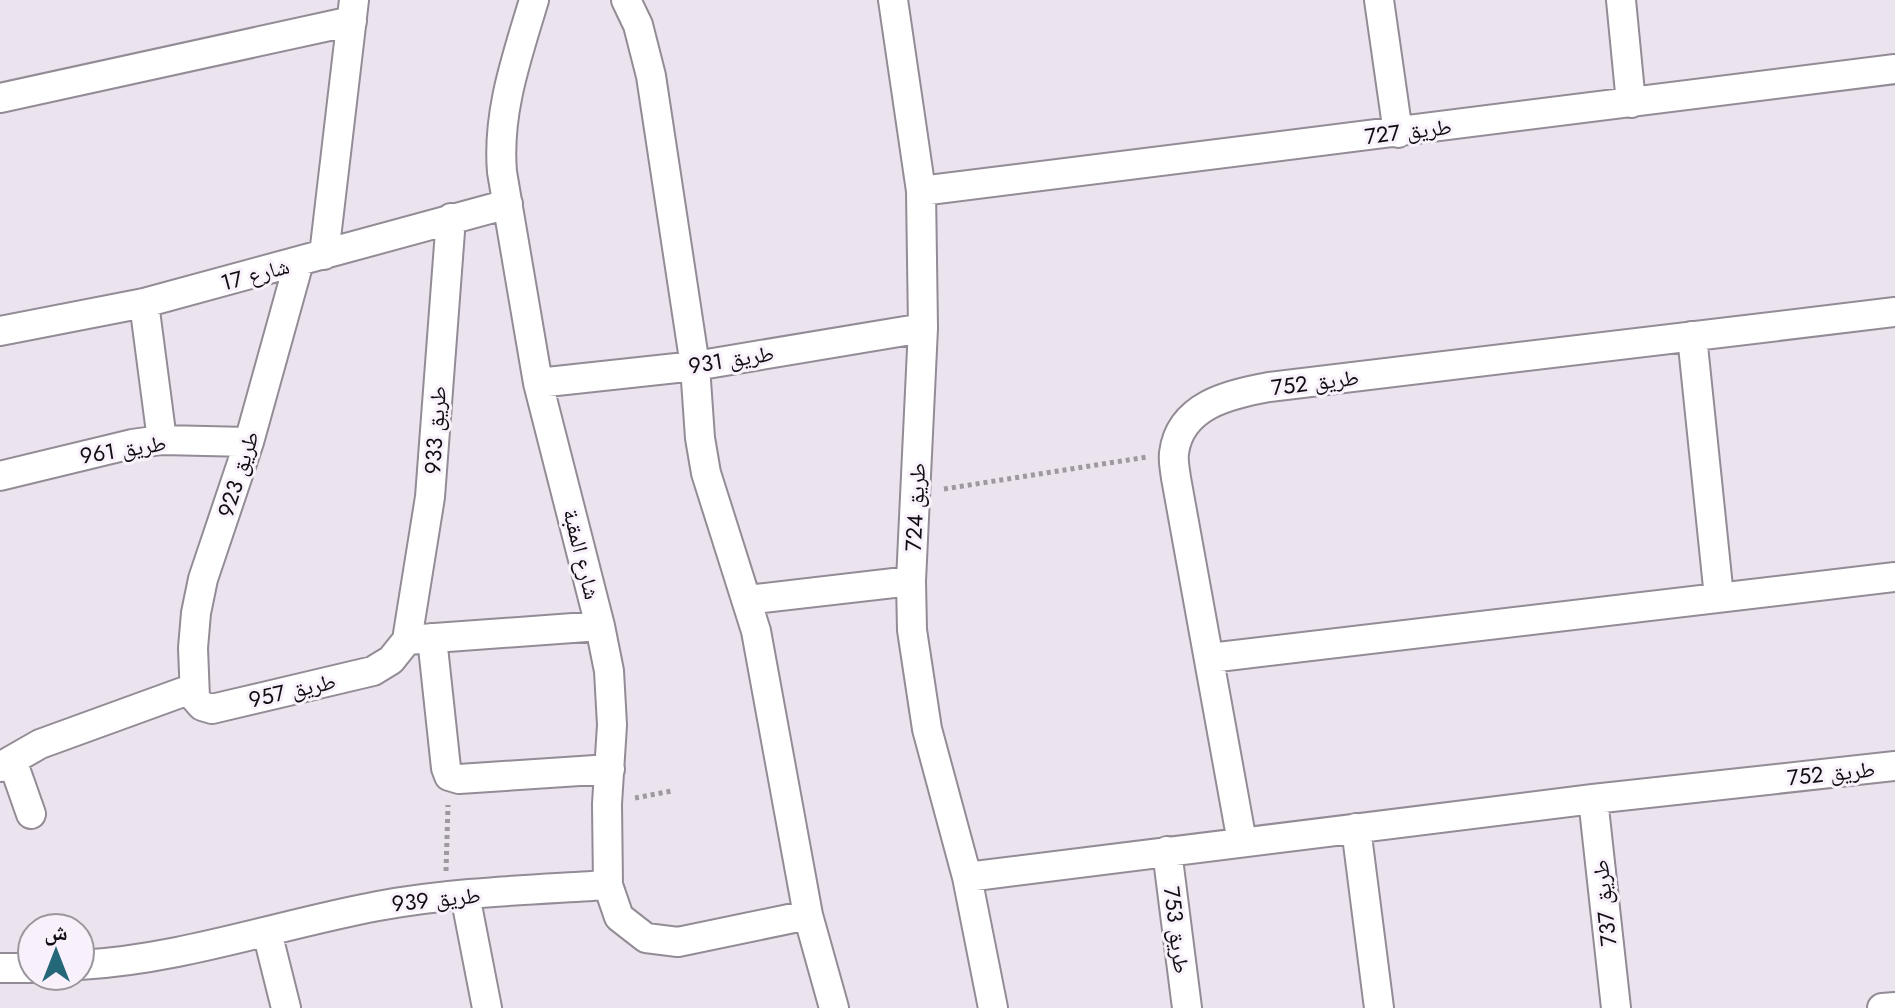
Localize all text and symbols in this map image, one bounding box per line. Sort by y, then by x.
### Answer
street label: طريق 727 [1363,110,1453,152]
street label: شارع 17 [217,250,293,298]
street label: طريق 931 [686,336,776,382]
street label: طريق 752 [1269,361,1361,403]
street label: طريق 933 [416,385,454,475]
street label: طريق 961 [78,426,168,472]
street label: طريق 923 [209,427,267,521]
street label: طريق 724 [897,462,933,552]
street label: شارع المقبة [555,505,609,603]
street label: طريق 957 [245,664,339,716]
street label: طريق 752 [1785,752,1877,794]
street label: طريق 737 [1584,858,1624,948]
street label: طريق 939 [390,878,482,920]
street label: طريق 753 [1156,885,1198,975]
north arrow [16,912,96,992]
text: ش [44,916,68,948]

